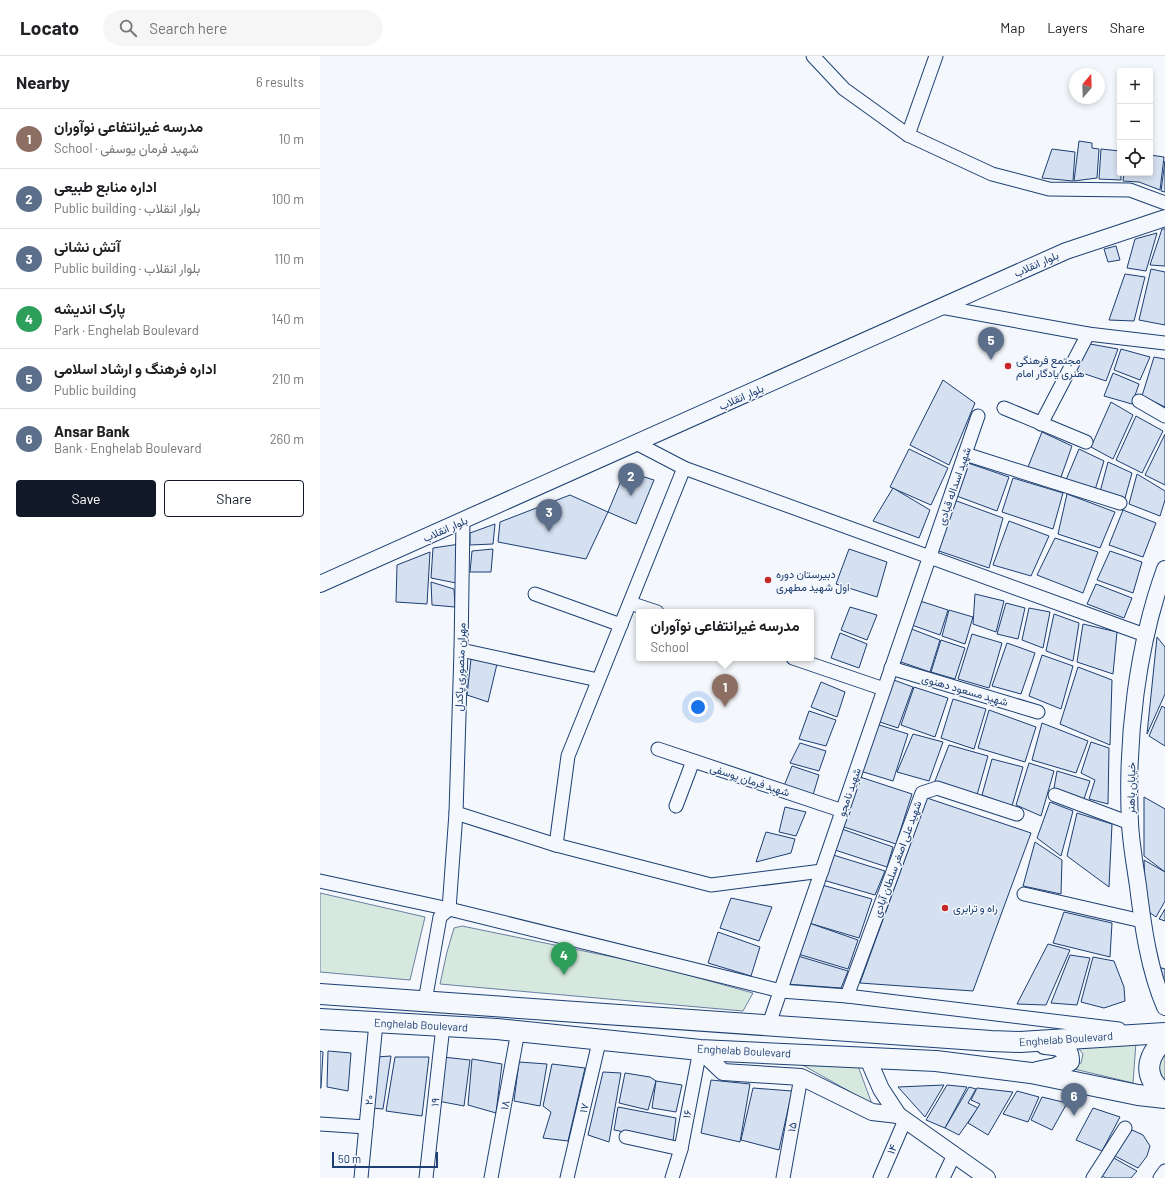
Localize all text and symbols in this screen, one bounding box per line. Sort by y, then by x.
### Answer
search box [103,10,383,46]
text: Locato [20,16,79,39]
icon: search [117,17,139,39]
text: Search here [149,19,227,37]
text: Map [1000,19,1025,36]
text: Layers [1047,19,1088,36]
text: Share [1110,19,1145,36]
north arrow [1069,68,1105,104]
map controls [1117,68,1153,176]
button: + [1117,68,1153,104]
text: Nearby [16,72,70,92]
text: 6 results [256,74,304,90]
button: − [1117,104,1153,140]
text: مدرسه غیرانتفاعی نوآوران [54,117,203,135]
text: 1 [27,131,31,147]
text: 10 m [279,131,304,147]
text: School · شهید فرمان یوسفی [54,140,199,156]
button: locate [1117,140,1153,176]
text: اداره منابع طبیعی [54,177,157,195]
text: 2 [25,191,33,207]
text: 100 m [271,191,304,207]
text: Public building · بلوار انقلاب [54,200,200,216]
text: آتش نشانی [54,237,120,255]
street label: بلوار انقلاب [1011,248,1061,280]
text: 3 [25,251,33,267]
text: 110 m [274,251,304,267]
text: Public building · بلوار انقلاب [54,260,200,276]
text: پارک اندیشه [54,299,125,317]
text: 4 [25,311,33,327]
text: 140 m [272,311,304,327]
text: Park · Enghelab Boulevard [54,322,199,338]
pin: 5 [978,327,1004,360]
place label: مجتمع فرهنگی هنری یادگار امام [1016,353,1085,381]
text: اداره فرهنگ و ارشاد اسلامی [54,359,217,377]
marker: مجتمع فرهنگی هنری یادگار امام [1003,361,1013,371]
text: 5 [25,371,33,387]
text: 210 m [272,371,304,387]
street label: بلوار انقلاب [716,381,766,413]
text: Public building [54,382,136,398]
text: Ansar Bank [54,422,130,440]
text: 6 [26,431,32,447]
text: 260 m [270,431,304,447]
text: Bank · Enghelab Boulevard [54,440,202,456]
street label: شهید اسداله قبادی [934,445,974,527]
pin: 2 [618,463,644,496]
button: Save [16,480,156,517]
button: Share [164,480,304,517]
pin: 3 [536,499,562,532]
street label: بلوار انقلاب [420,513,470,545]
place label: دبیرستان دوره اول شهید مطهری [776,567,850,594]
marker: دبیرستان دوره اول شهید مطهری [763,575,773,585]
popup [636,609,814,661]
text: مدرسه غیرانتفاعی نوآوران [650,616,800,634]
street label: مهران منصوری پاکدل [451,622,470,712]
text: School [650,639,689,655]
street label: شهید مسعود دهنوی [920,671,1010,709]
pin: 1 [712,674,738,707]
your location [688,697,708,717]
street label: شهید فرمان یوسفی [708,760,792,800]
street label: خیابان باهنر [1124,762,1138,815]
street label: شهید نامجو [834,766,864,818]
street label: شهید علی اصغر سلطان آبادی [869,798,925,919]
place label: راه و ترابری [953,901,998,915]
marker: راه و ترابری [940,903,950,913]
pin: 4 [551,942,577,975]
street label: Enghelab Boulevard [374,1016,468,1033]
street label: Enghelab Boulevard [1018,1029,1113,1048]
street label: Enghelab Boulevard [697,1042,791,1059]
pin: 6 [1061,1083,1087,1116]
street label: ۲۰ [361,1094,376,1106]
street label: ۱۹ [428,1097,441,1107]
street label: ۱۸ [497,1098,512,1111]
street label: ۱۷ [576,1101,591,1114]
street label: ۱۶ [679,1108,694,1119]
street label: ۱۵ [784,1121,799,1133]
street label: ۱۴ [884,1142,899,1156]
scale bar [332,1150,438,1169]
text: 50 m [338,1152,361,1165]

